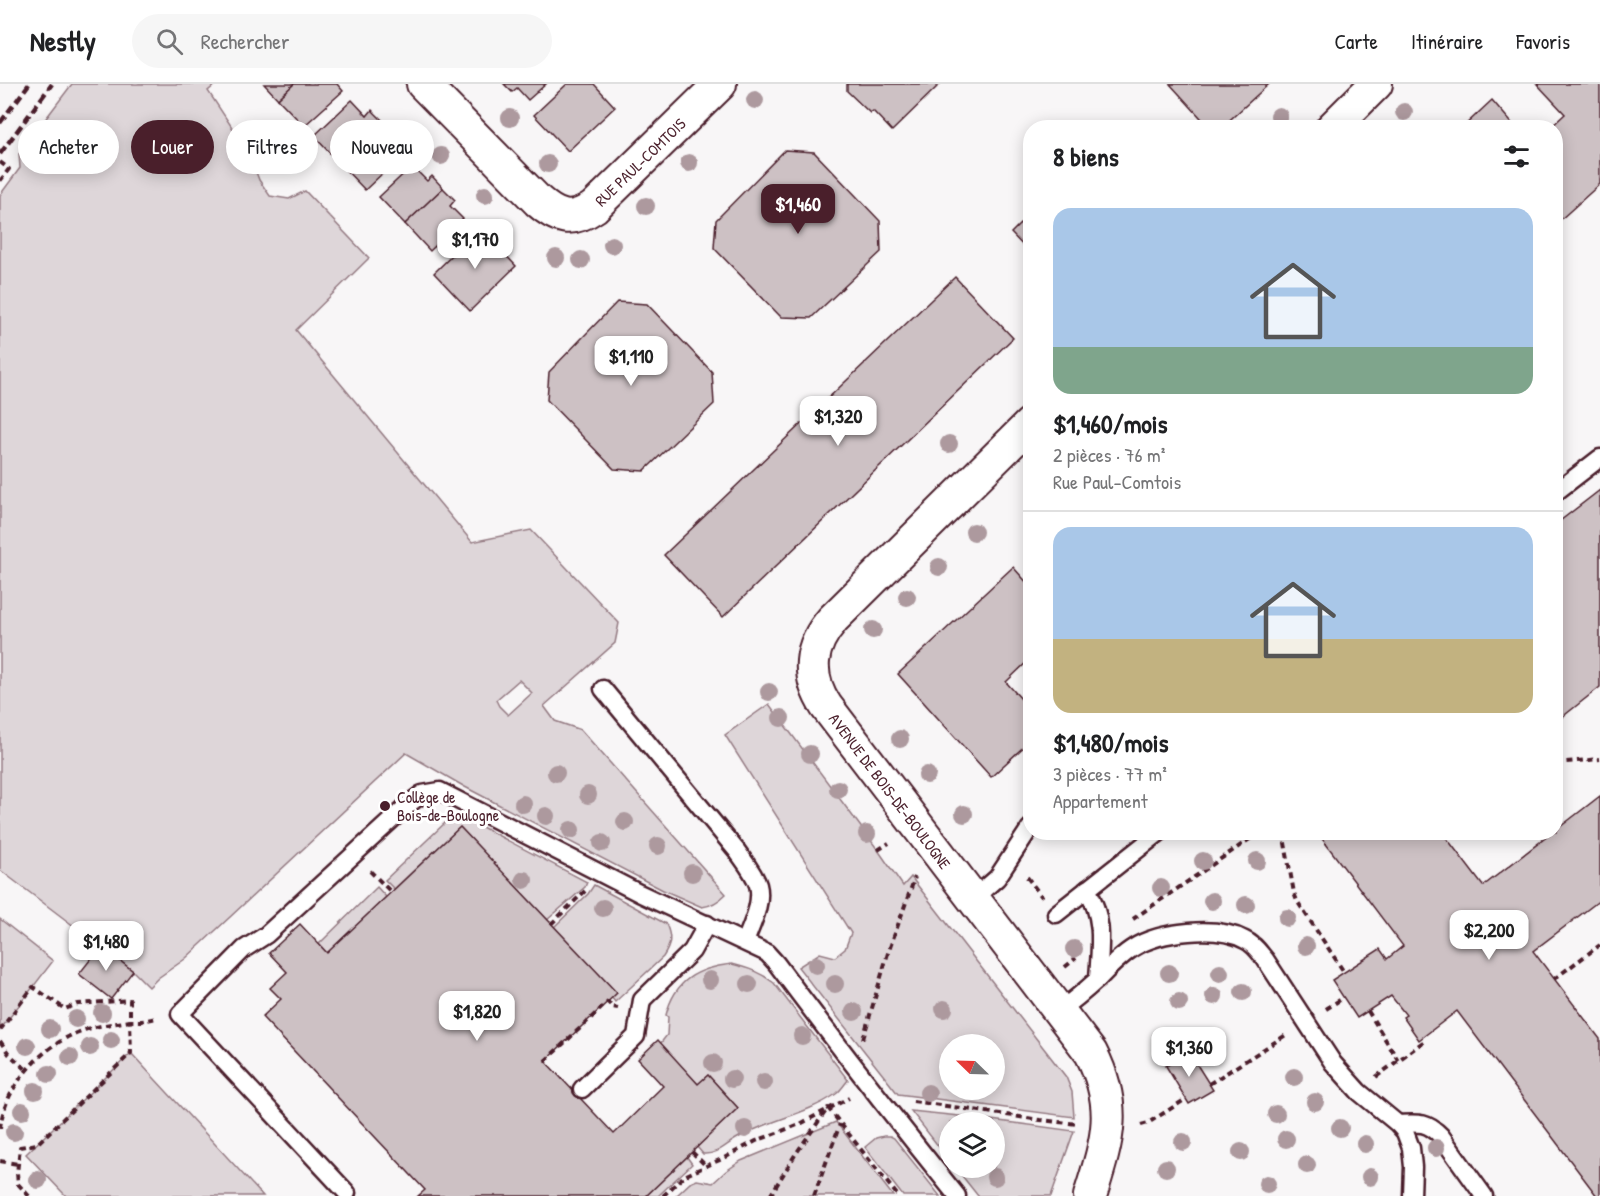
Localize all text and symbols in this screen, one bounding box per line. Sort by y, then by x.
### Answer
search box [132,14,552,68]
text: Nestly [30,22,96,60]
icon: search [153,25,186,58]
text: Rechercher [201,26,290,56]
text: Carte [1335,27,1378,56]
text: Itinéraire [1411,27,1483,56]
text: Favoris [1516,27,1570,56]
street label: RUE PAUL-COMTOIS [590,113,691,211]
chip: Acheter [18,120,119,174]
chip: Louer [131,120,214,174]
chip: Filtres [226,120,318,174]
chip: Nouveau [330,120,434,174]
text: 8 biens [1053,139,1119,174]
icon: filters [1500,140,1533,173]
pin: $1,460 [749,184,847,235]
text: $1,460 [775,190,821,217]
pin: $1,170 [426,219,524,270]
text: $1,170 [451,225,499,252]
icon: home [1239,247,1347,355]
pin: $1,110 [582,336,680,387]
text: $1,110 [609,342,653,369]
pin: $1,320 [789,396,887,447]
text: $1,320 [814,402,862,429]
text: $1,460/mois [1053,406,1168,441]
text: 2 pièces · 76 m² [1053,441,1165,468]
text: Rue Paul-Comtois [1053,468,1181,495]
icon: home [1239,566,1347,674]
street label: AVENUE DE BOIS-DE-BOULOGNE [824,709,956,873]
text: $1,480/mois [1053,725,1169,760]
text: 3 pièces · 77 m² [1053,760,1167,787]
place label: Collège de Bois-de-Boulogne [397,786,500,826]
text: Appartement [1053,787,1148,814]
marker: Collège de Bois-de-Boulogne [378,799,392,813]
pin: $2,200 [1440,910,1538,961]
text: $2,200 [1464,916,1514,943]
pin: $1,480 [57,921,155,972]
text: $1,480 [83,927,129,954]
pin: $1,820 [428,991,526,1042]
text: $1,820 [453,997,501,1024]
pin: $1,360 [1140,1027,1238,1078]
text: $1,360 [1165,1033,1213,1060]
north arrow [939,1034,1005,1100]
map controls [939,1034,1005,1178]
button: layers [939,1112,1005,1178]

